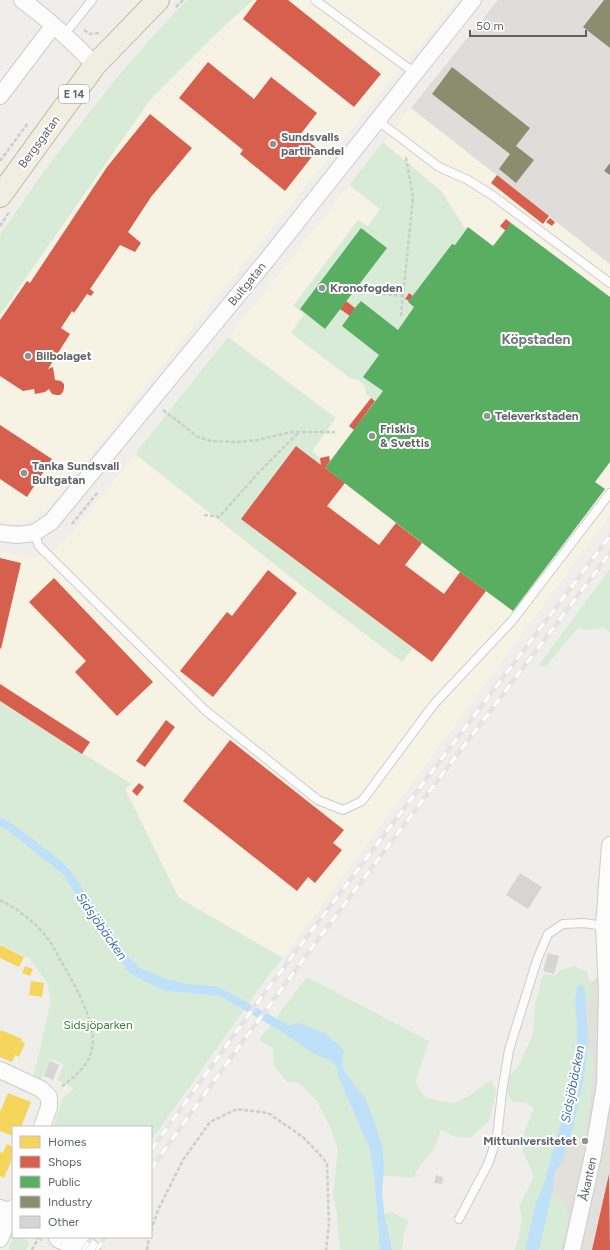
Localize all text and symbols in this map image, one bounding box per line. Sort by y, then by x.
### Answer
scale bar [470,12,586,38]
text: 50 m [476,19,504,33]
road number: E 14 [59,85,89,103]
street label: Bergsgatan [15,113,63,171]
place label: Sundsvalls partihandel [281,130,344,158]
marker: Sundsvalls partihandel [268,139,278,149]
street label: Bultgatan [225,259,269,308]
place label: Kronofogden [330,281,403,295]
marker: Kronofogden [317,283,327,293]
district label: Köpstaden [502,331,571,348]
place label: Bilbolaget [36,349,92,363]
marker: Bilbolaget [23,351,33,361]
place label: Televerkstaden [495,409,579,423]
marker: Televerkstaden [482,411,492,421]
place label: Friskis & Svettis [380,422,430,450]
marker: Friskis & Svettis [367,431,377,441]
place label: Tanka Sundsvall Bultgatan [32,459,119,487]
marker: Tanka Sundsvall Bultgatan [19,468,29,478]
water label: Sidsjöbäcken [73,890,130,963]
park label: Sidsjöparken [63,1018,133,1032]
water label: Sidsjöbäcken [558,1044,587,1124]
legend [12,1126,152,1238]
place label: Mittuniversitetet [483,1134,577,1148]
text: Homes [48,1135,87,1149]
marker: Mittuniversitetet [580,1136,590,1146]
text: Shops [48,1155,82,1169]
street label: Åkanten [577,1156,600,1202]
text: Public [48,1175,81,1189]
text: Industry [48,1195,93,1209]
text: Other [48,1215,79,1229]

